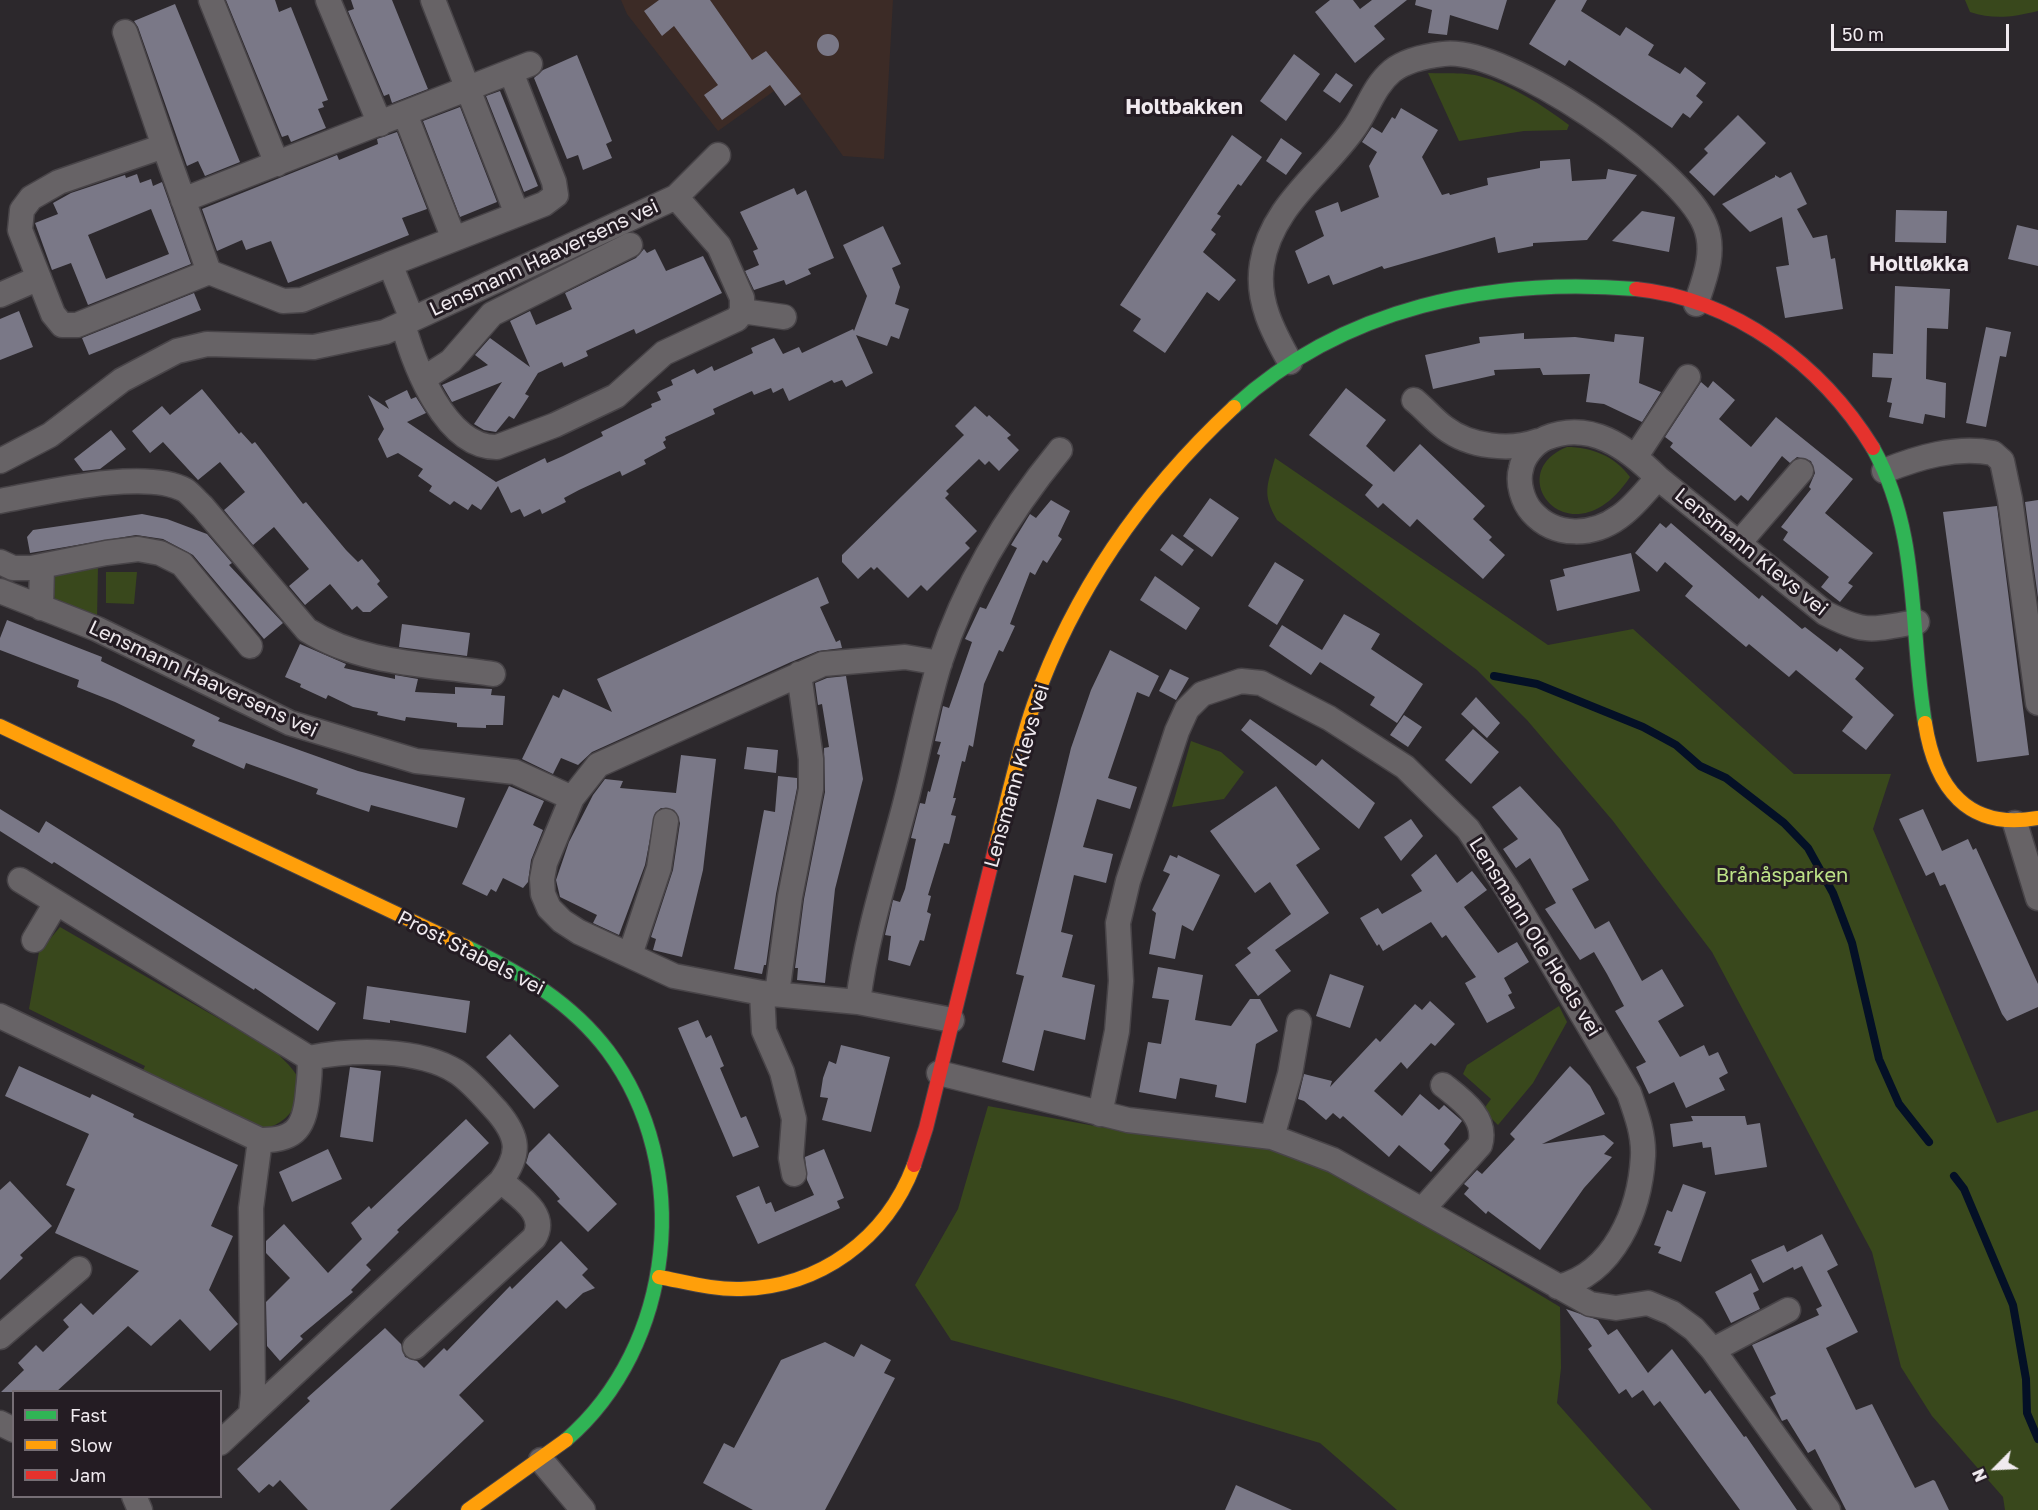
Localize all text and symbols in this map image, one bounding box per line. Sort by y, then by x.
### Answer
scale bar [1834,12,2012,50]
text: 50 m [1842,23,1884,45]
district label: Holtbakken [1125,94,1243,120]
street label: Lensmann Haaversens vei [426,194,662,322]
district label: Holtløkka [1869,251,1969,277]
street label: Lensmann Klevs vei [1670,483,1832,621]
street label: Lensmann Haaversens vei [85,615,321,743]
street label: Lensmann Klevs vei [979,681,1055,871]
street label: Lensmann Ole Hoels vei [1464,833,1606,1041]
park label: Brånåsparken [1716,864,1848,888]
street label: Prost Stabels vei [394,906,548,1000]
legend [12,1390,222,1498]
text: Fast [70,1404,107,1426]
text: Slow [70,1434,112,1456]
north arrow [1966,1438,2026,1498]
text: Jam [70,1464,106,1486]
text: N [1968,1466,1991,1485]

